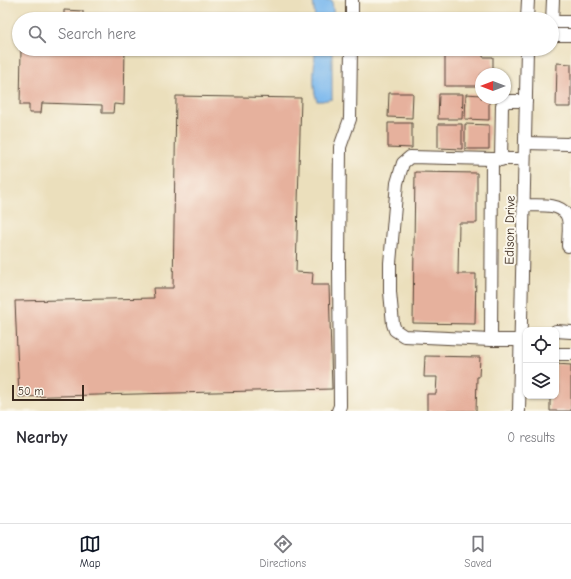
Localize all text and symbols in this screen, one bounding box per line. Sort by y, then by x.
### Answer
search box [12,12,559,56]
icon: search [26,23,48,45]
text: Search here [58,25,136,43]
north arrow [475,68,511,104]
street label: Edison Drive [501,195,518,265]
map controls [523,327,559,399]
button: locate [523,327,559,363]
button: layers [523,363,559,399]
scale bar [12,383,84,402]
text: 50 m [18,385,43,398]
text: Nearby [16,428,67,447]
text: 0 results [507,430,555,445]
tab: Map [79,533,101,570]
tab: Directions [259,533,306,570]
tab: Saved [464,533,492,570]

